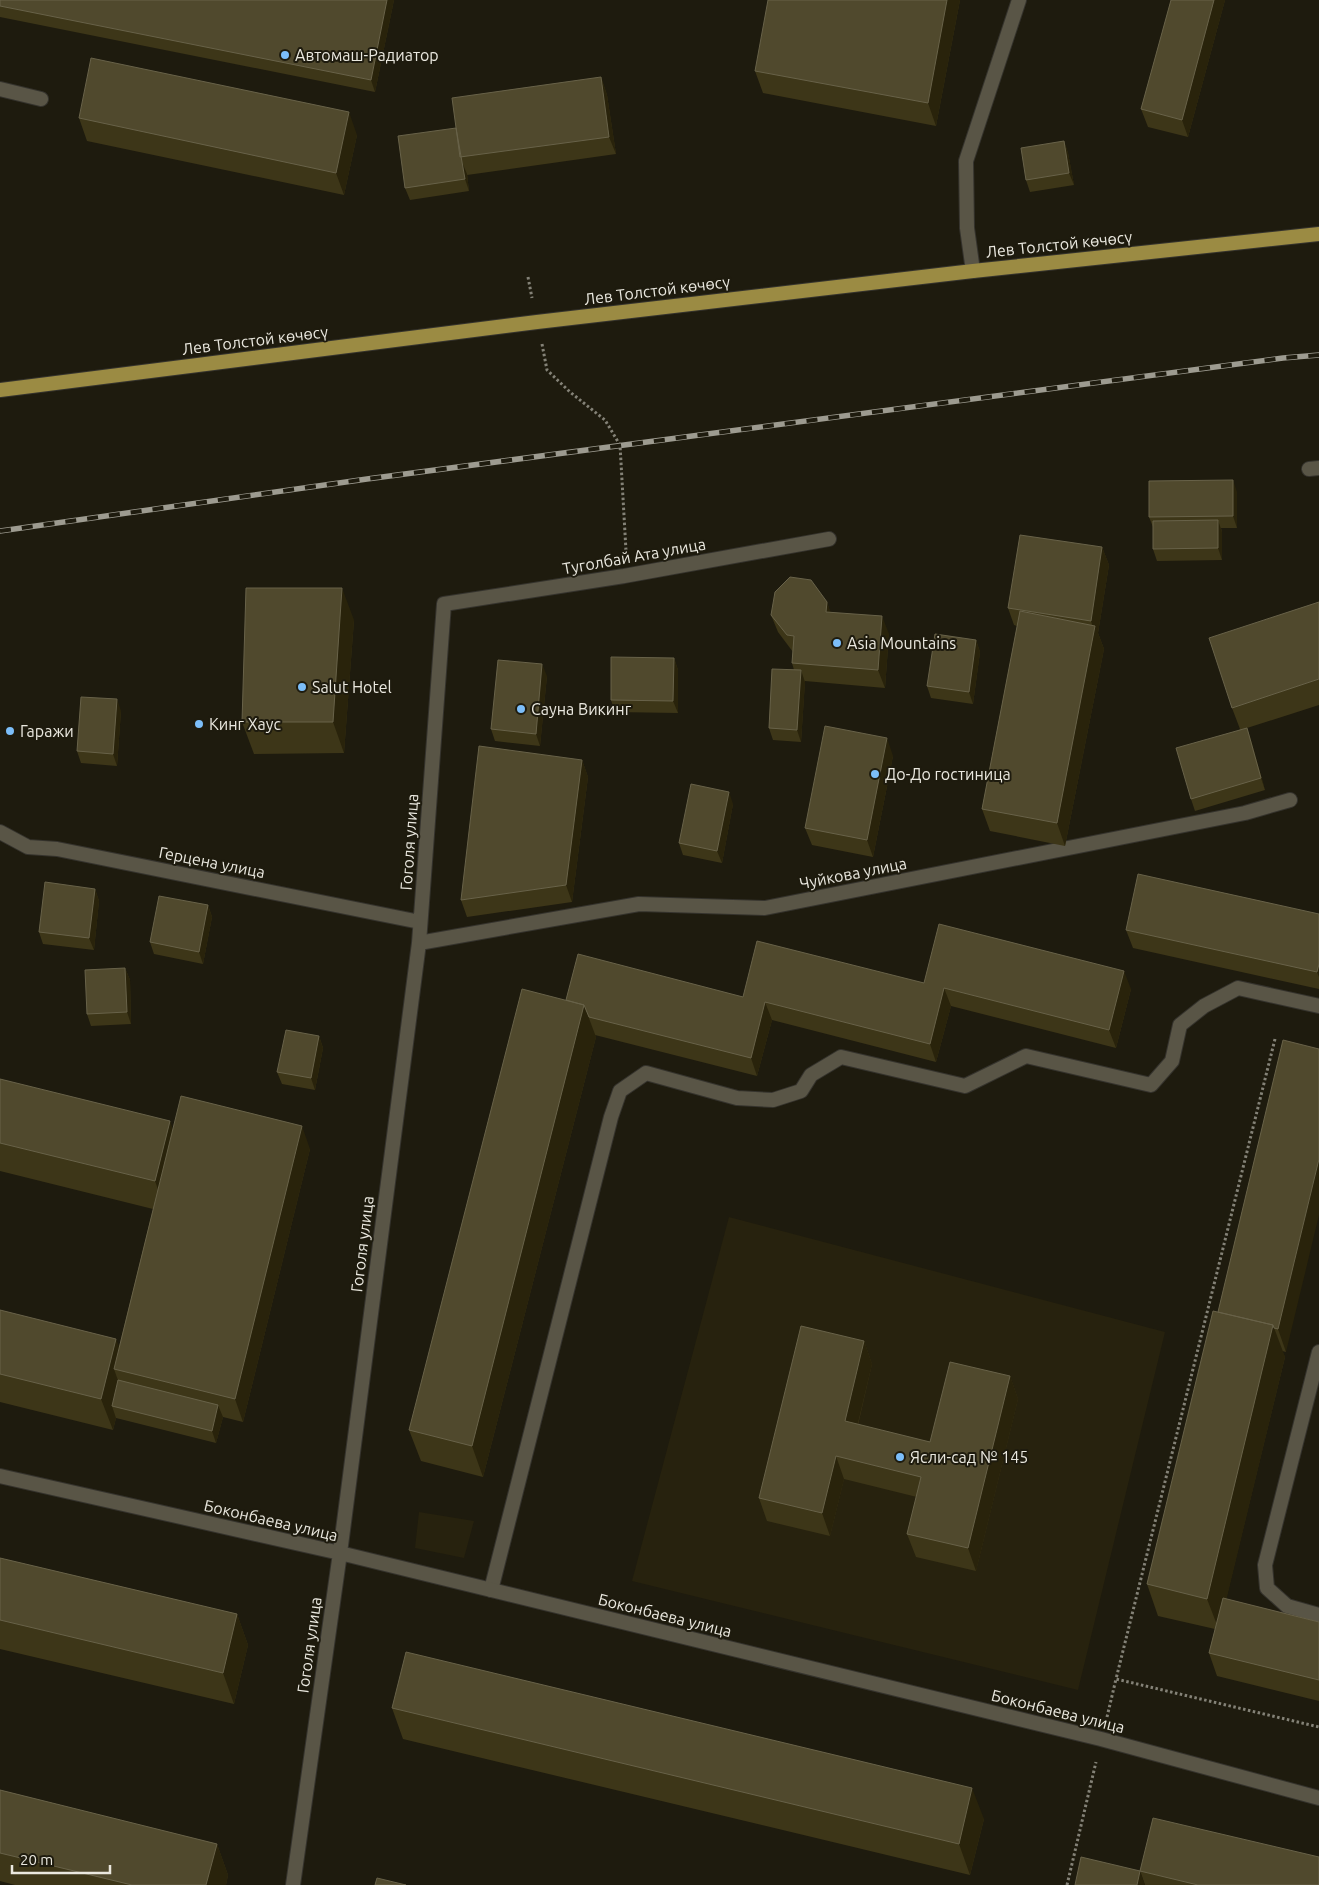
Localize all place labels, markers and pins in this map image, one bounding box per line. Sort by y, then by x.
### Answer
place label: Автомаш-Радиатор [295,46,439,64]
marker: Автомаш-Радиатор [279,49,291,61]
place label: Asia Mountains [847,634,956,652]
marker: Asia Mountains [831,637,843,649]
place label: Salut Hotel [312,678,392,696]
marker: Salut Hotel [296,681,308,693]
place label: Сауна Викинг [531,700,632,718]
marker: Сауна Викинг [515,703,527,715]
place label: Кинг Хаус [209,715,281,733]
marker: Кинг Хаус [193,718,205,730]
place label: Гаражи [20,722,74,740]
marker: Гаражи [4,725,16,737]
place label: До-До гостиница [885,765,1011,783]
marker: До-До гостиница [869,768,881,780]
place label: Ясли-сад № 145 [910,1448,1028,1466]
marker: Ясли-сад № 145 [894,1451,906,1463]

